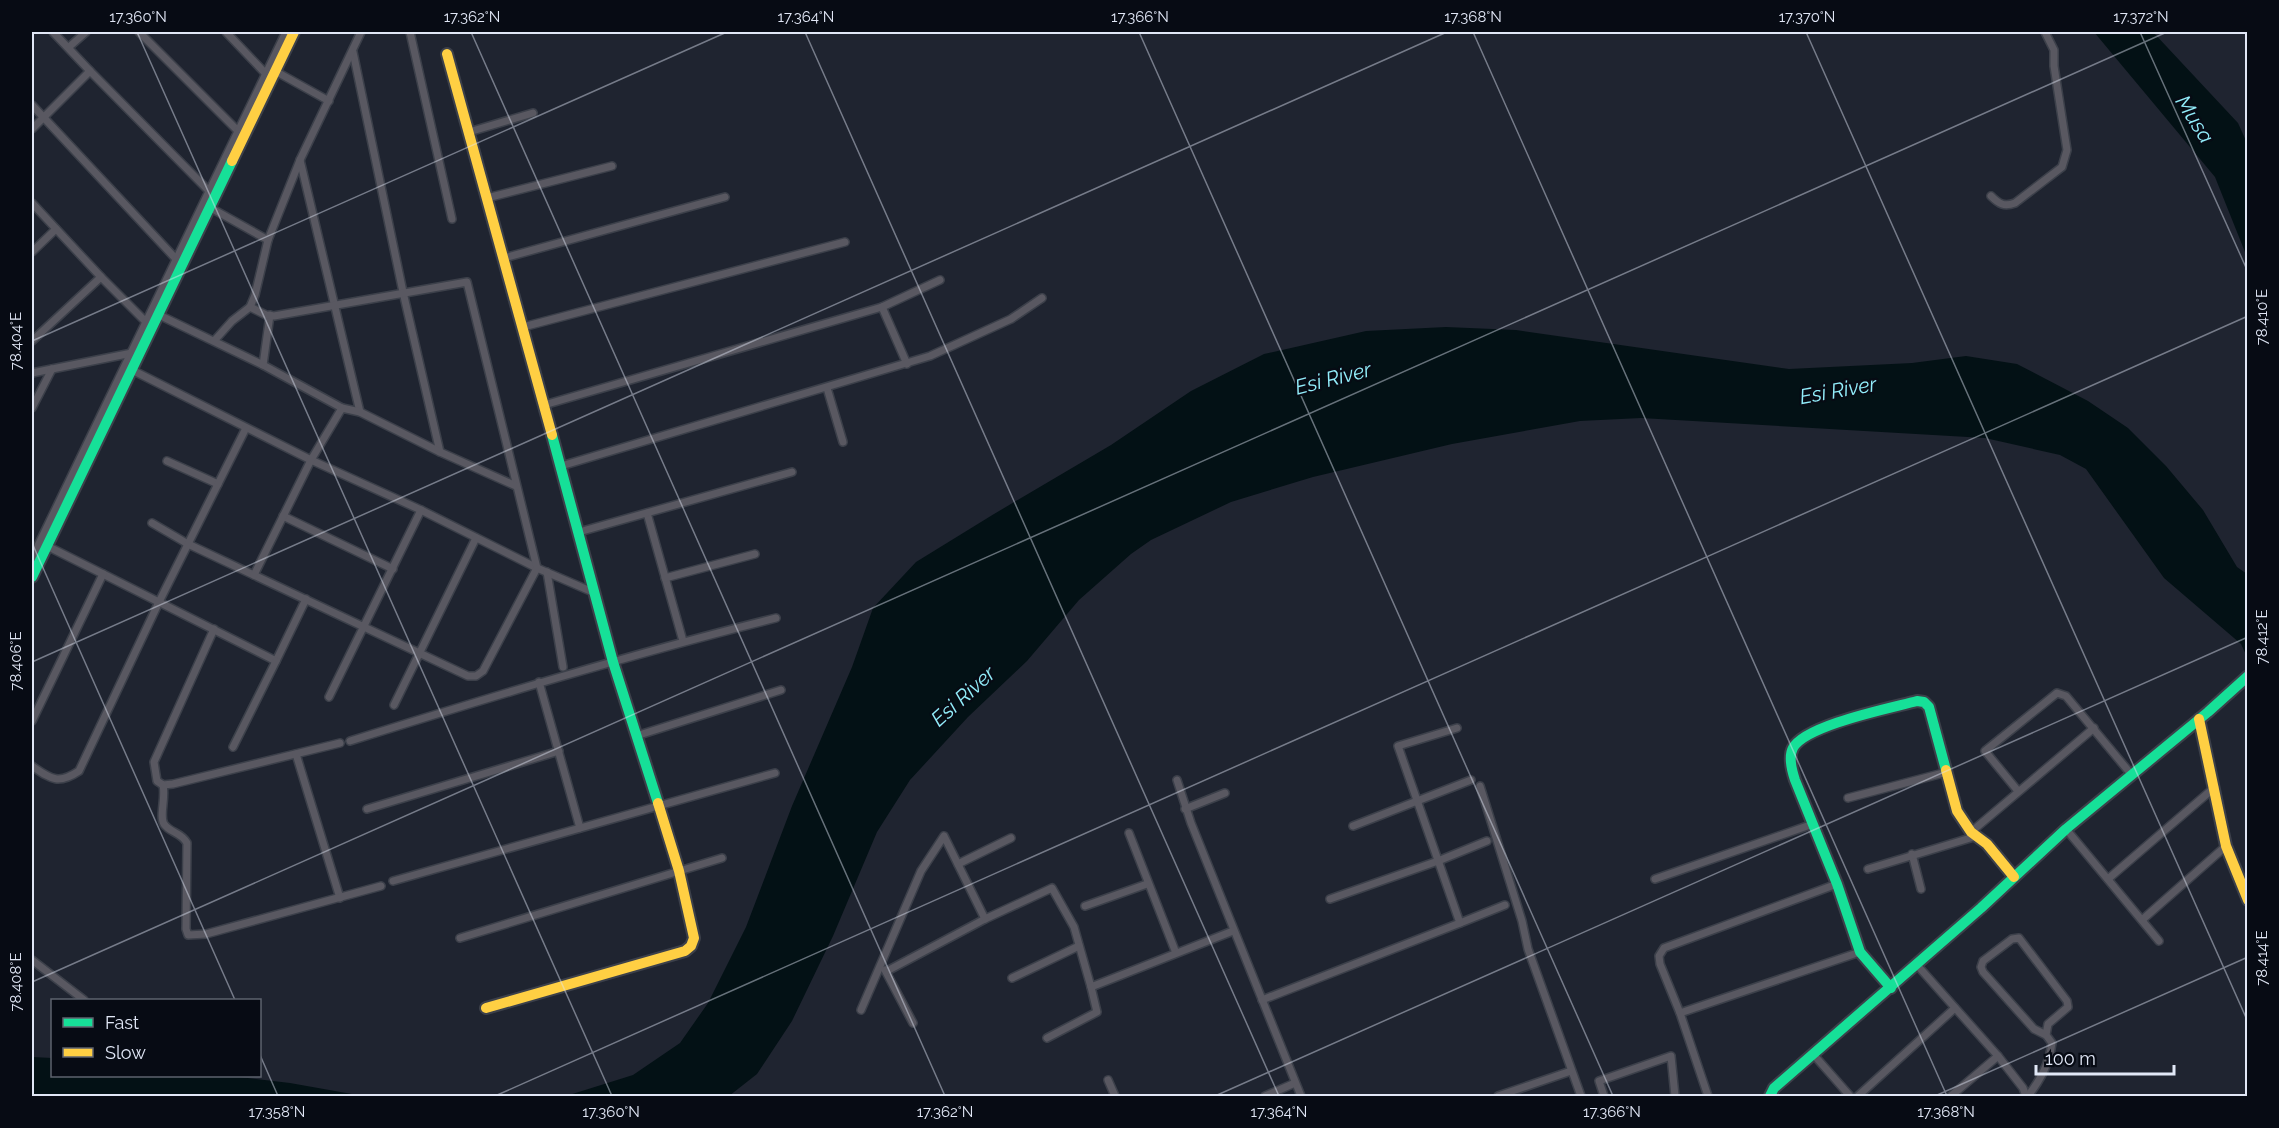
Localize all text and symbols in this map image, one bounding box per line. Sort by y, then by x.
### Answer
text: 17.360°N [109,8,167,26]
text: 17.362°N [444,8,500,26]
text: 17.364°N [778,8,834,26]
text: 17.366°N [1111,8,1169,26]
text: 17.368°N [1444,8,1502,26]
text: 17.370°N [1779,8,1835,26]
text: 17.372°N [2113,8,2169,26]
water label: Musa [2171,90,2219,148]
text: 78.410°E [2253,289,2271,345]
text: 78.404°E [7,312,25,370]
water label: Esi River [1292,356,1375,400]
water label: Esi River [1798,371,1879,409]
text: 78.412°E [2253,609,2271,665]
text: 78.406°E [7,631,25,691]
water label: Esi River [926,660,1001,731]
text: 78.414°E [2253,930,2271,986]
text: 78.408°E [7,952,25,1012]
legend [51,999,261,1077]
text: Fast [105,1012,139,1033]
scale bar [2036,1038,2174,1076]
text: Slow [105,1042,146,1063]
text: 100 m [2045,1048,2096,1069]
text: 17.358°N [249,1103,305,1121]
text: 17.360°N [582,1103,640,1121]
text: 17.362°N [917,1103,973,1121]
text: 17.364°N [1251,1103,1307,1121]
text: 17.366°N [1583,1103,1641,1121]
text: 17.368°N [1917,1103,1975,1121]

